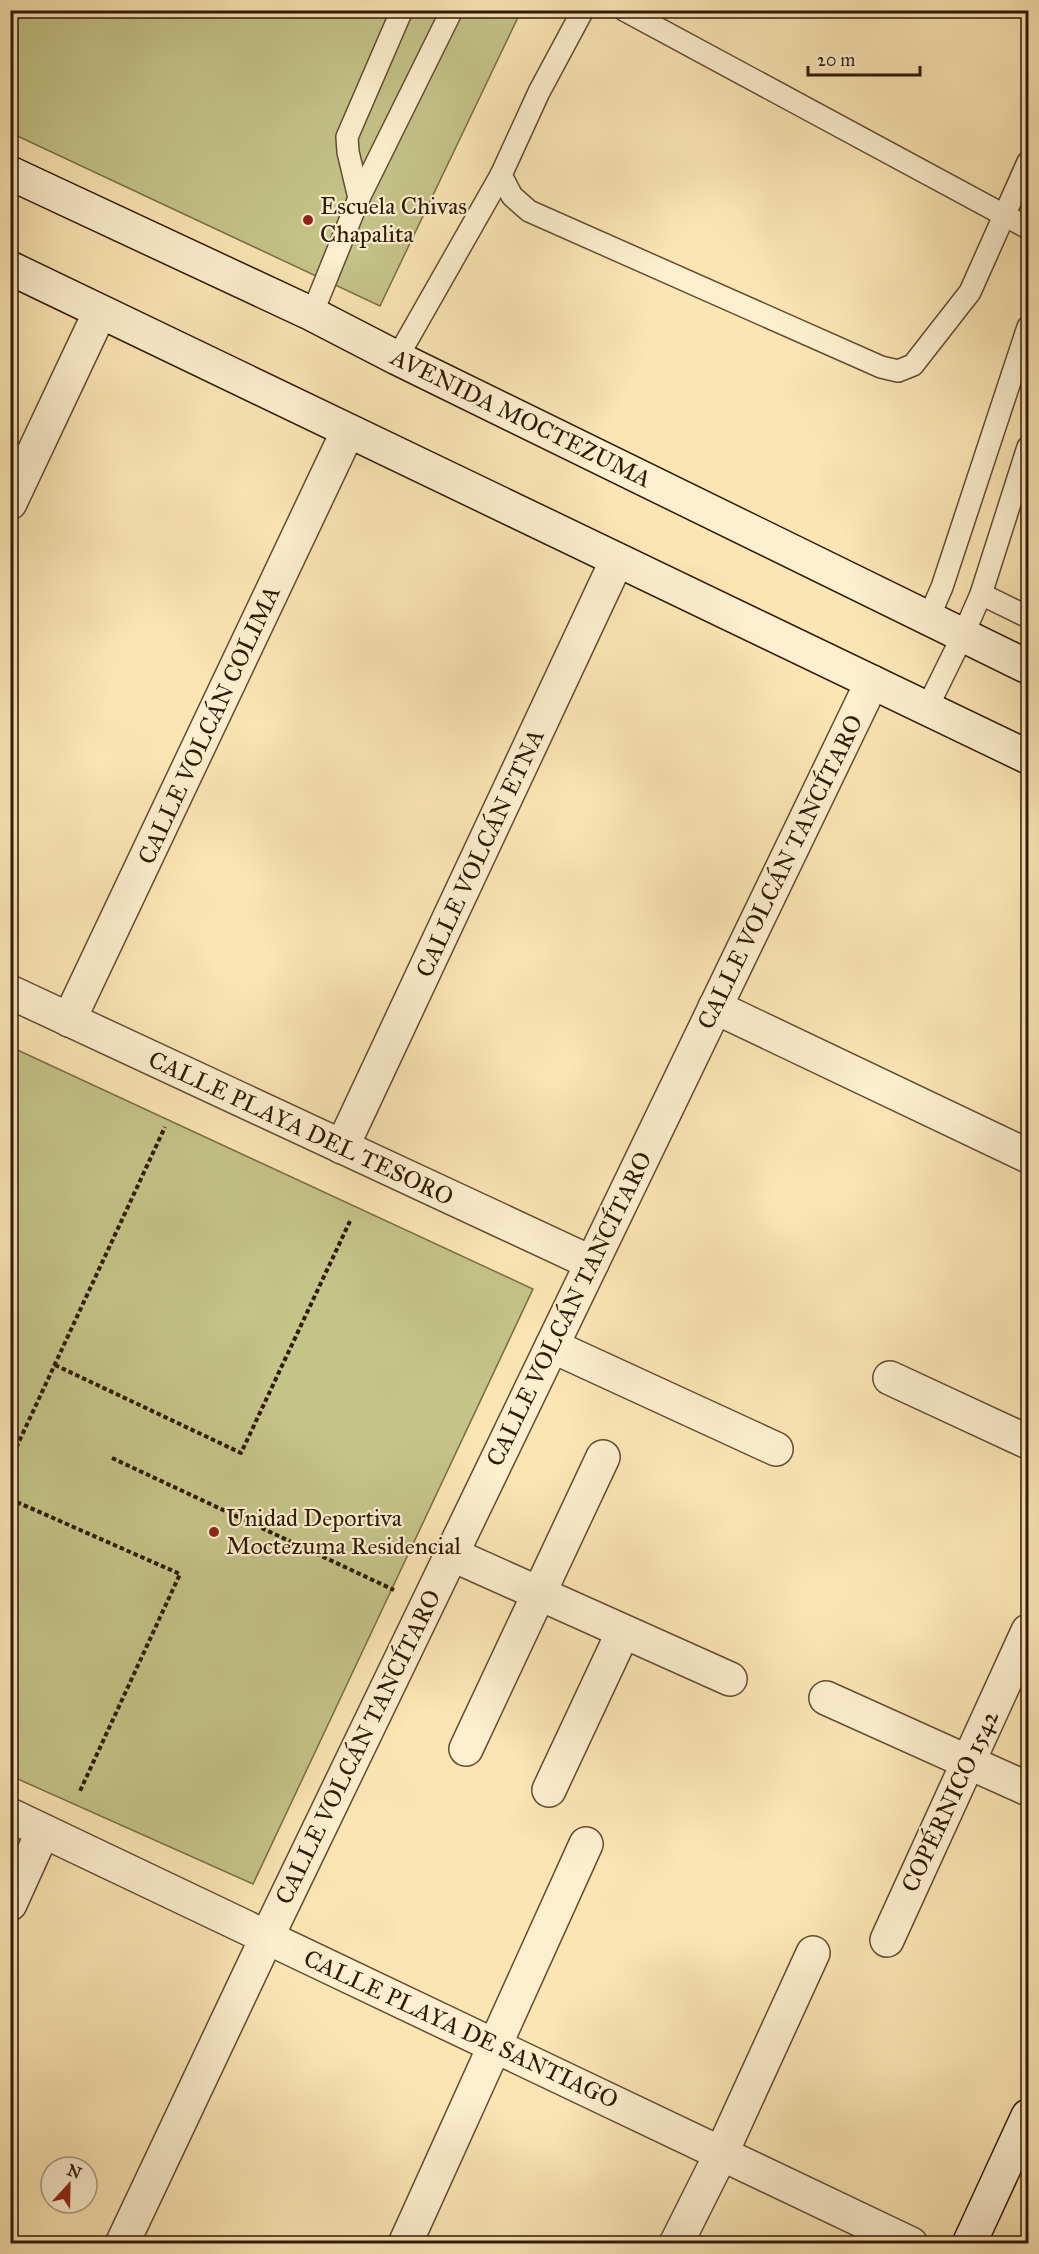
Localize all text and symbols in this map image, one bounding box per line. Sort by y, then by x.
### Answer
scale bar [808,39,920,77]
text: 20 m [817,49,855,71]
place label: Escuela Chivas Chapalita [320,191,467,249]
marker: Escuela Chivas Chapalita [301,213,315,227]
street label: AVENIDA MOCTEZUMA [385,341,656,494]
street label: CALLE VOLCÁN COLIMA [131,581,287,869]
street label: CALLE VOLCÁN TANCÍTARO [691,710,869,1034]
street label: CALLE VOLCÁN ETNA [409,724,551,982]
street label: CALLE PLAYA DEL TESORO [144,1044,458,1212]
street label: CALLE VOLCÁN TANCÍTARO [480,1147,658,1471]
place label: Unidad Deportiva Moctezuma Residencial [226,1503,462,1561]
marker: Unidad Deportiva Moctezuma Residencial [207,1525,221,1539]
street label: CALLE VOLCÁN TANCÍTARO [269,1585,447,1909]
street label: COPÉRNICO 1542 [895,1705,1005,1897]
street label: CALLE PLAYA DE SANTIAGO [299,1943,623,2115]
north arrow [39,2155,99,2215]
text: N [65,2160,85,2183]

